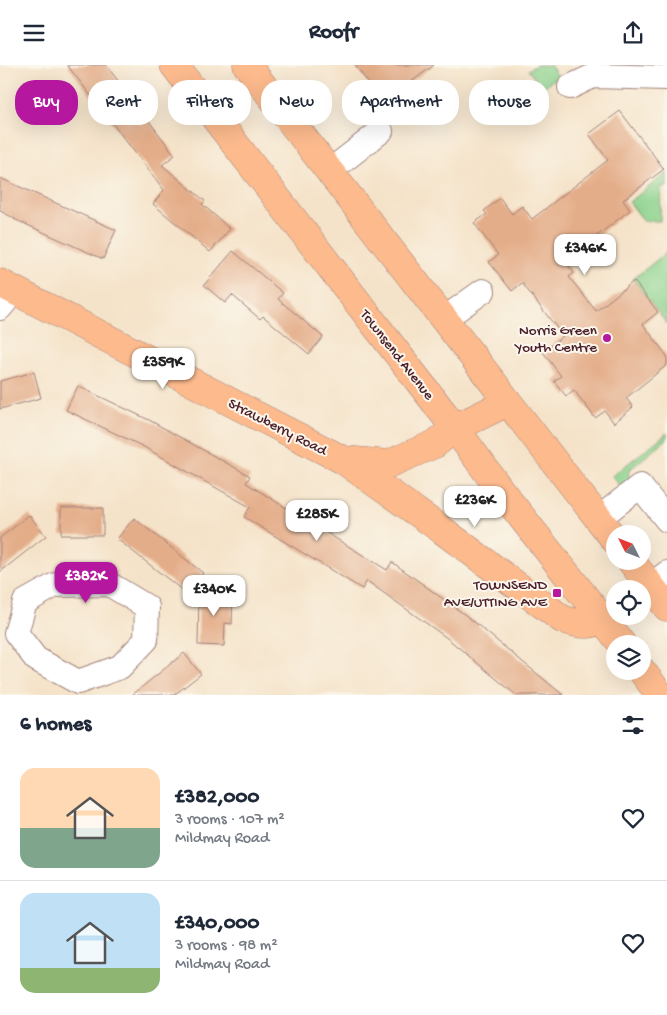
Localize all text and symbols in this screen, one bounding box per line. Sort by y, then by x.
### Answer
icon: menu [20,19,48,47]
icon: share [619,19,647,47]
text: Roofr [309,20,358,46]
chip: Buy [15,80,78,125]
chip: Rent [88,80,158,125]
chip: Filters [168,80,251,125]
chip: New [261,80,332,125]
chip: Apartment [342,80,459,125]
chip: House [469,80,549,125]
pin: £346K [550,233,620,276]
text: £346K [565,240,605,259]
street label: Townsend Avenue [355,306,438,404]
place label: Norris Green Youth Centre [513,322,597,357]
marker: Norris Green Youth Centre [601,332,613,344]
pin: £359K [128,347,198,390]
text: £359K [143,354,183,373]
street label: Strawberry Road [225,395,331,461]
pin: £236K [440,485,510,528]
text: £236K [455,492,495,511]
pin: £285K [282,499,352,542]
text: £285K [297,506,337,525]
north arrow [606,525,651,570]
map controls [606,525,651,680]
pin: £382K [51,561,121,604]
text: £382K [66,568,106,587]
pin: £340K [179,575,249,617]
place label: TOWNSEND AVE/UTTING AVE [444,577,548,612]
button: locate [606,580,651,625]
text: £340K [194,581,234,600]
marker: TOWNSEND AVE/UTTING AVE [551,587,563,599]
button: layers [606,635,651,680]
icon: filters [619,711,647,739]
text: 6 homes [20,713,91,738]
text: £382,000 [175,786,259,811]
icon: home [60,788,120,848]
icon: heart [619,804,647,832]
text: 3 rooms · 107 m² [175,811,285,830]
text: Mildmay Road [175,830,269,849]
text: £340,000 [175,912,259,937]
icon: home [60,913,120,973]
icon: heart [619,929,647,957]
text: 3 rooms · 98 m² [175,937,277,956]
text: Mildmay Road [175,956,269,975]

